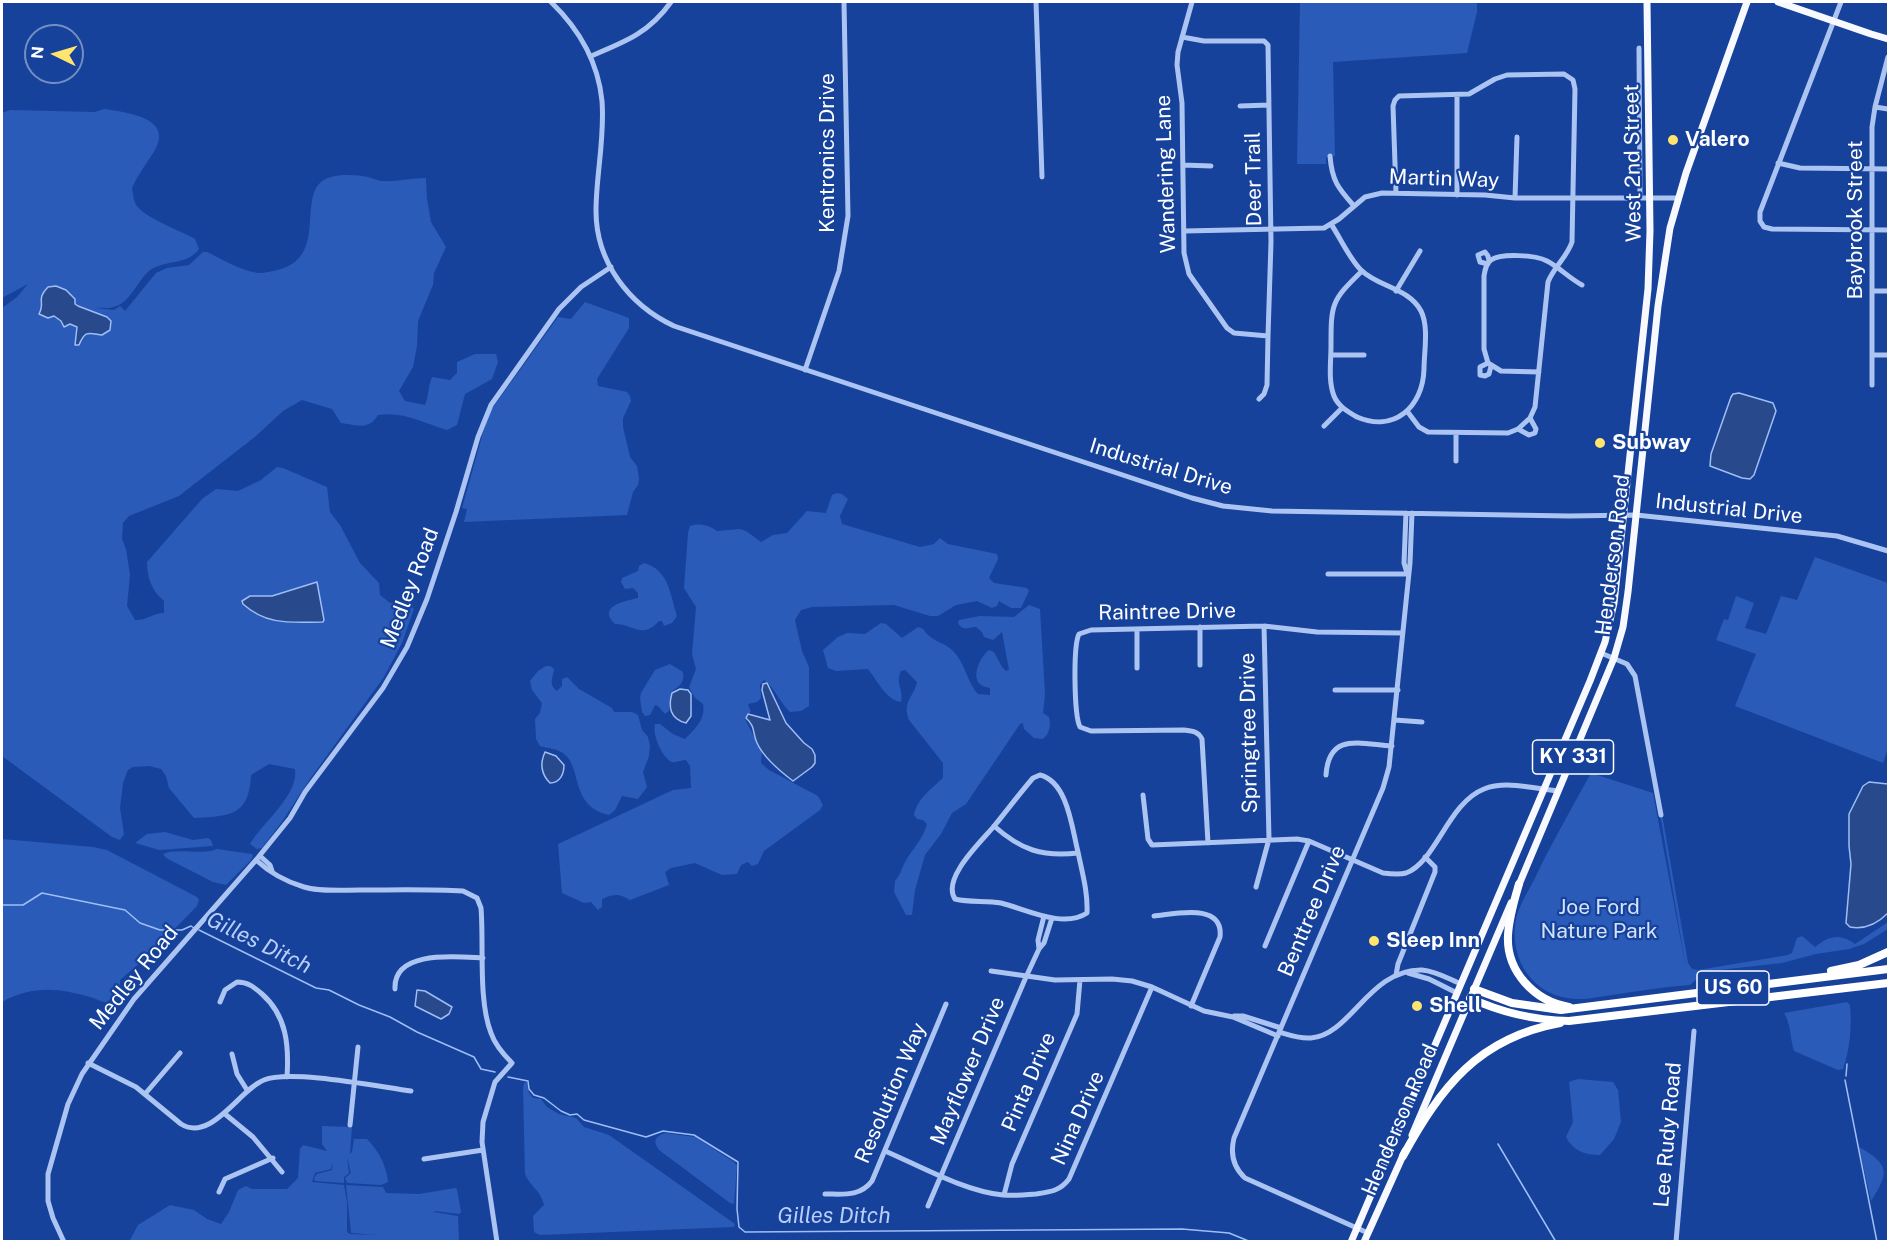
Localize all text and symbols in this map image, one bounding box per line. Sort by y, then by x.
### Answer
north arrow [24,24,84,84]
text: N [28,46,48,60]
street label: Kentronics Drive [815,73,841,233]
street label: West 2nd Street [1619,84,1647,242]
street label: Wandering Lane [1151,94,1181,254]
place label: Valero [1685,127,1750,153]
street label: Deer Trail [1241,131,1267,227]
marker: Valero [1666,133,1680,147]
street label: Baybrook Street [1843,140,1869,300]
street label: Martin Way [1388,164,1500,194]
place label: Subway [1612,430,1691,456]
street label: Industrial Drive [1087,433,1235,501]
marker: Subway [1593,436,1607,450]
street label: Henderson Road [1591,473,1635,637]
street label: Industrial Drive [1654,489,1804,529]
street label: Medley Road [376,524,444,652]
street label: Raintree Drive [1098,598,1236,626]
street label: Springtree Drive [1235,652,1263,814]
road number: KY 331 [1532,740,1614,774]
street label: Benttree Drive [1273,842,1351,980]
park label: Joe Ford Nature Park [1540,895,1658,945]
water label: Gilles Ditch [202,906,316,980]
street label: Medley Road [84,921,184,1035]
place label: Sleep Inn [1386,928,1480,954]
marker: Sleep Inn [1367,934,1381,948]
road number: US 60 [1697,971,1769,1005]
street label: Mayflower Drive [925,993,1011,1149]
place label: Shell [1429,993,1482,1019]
marker: Shell [1410,999,1424,1013]
street label: Resolution Way [850,1019,932,1167]
street label: Pinta Drive [997,1029,1061,1135]
street label: Henderson Road [1357,1041,1443,1199]
street label: Lee Rudy Road [1649,1061,1687,1209]
street label: Nina Drive [1046,1067,1110,1169]
water label: Gilles Ditch [777,1203,891,1229]

